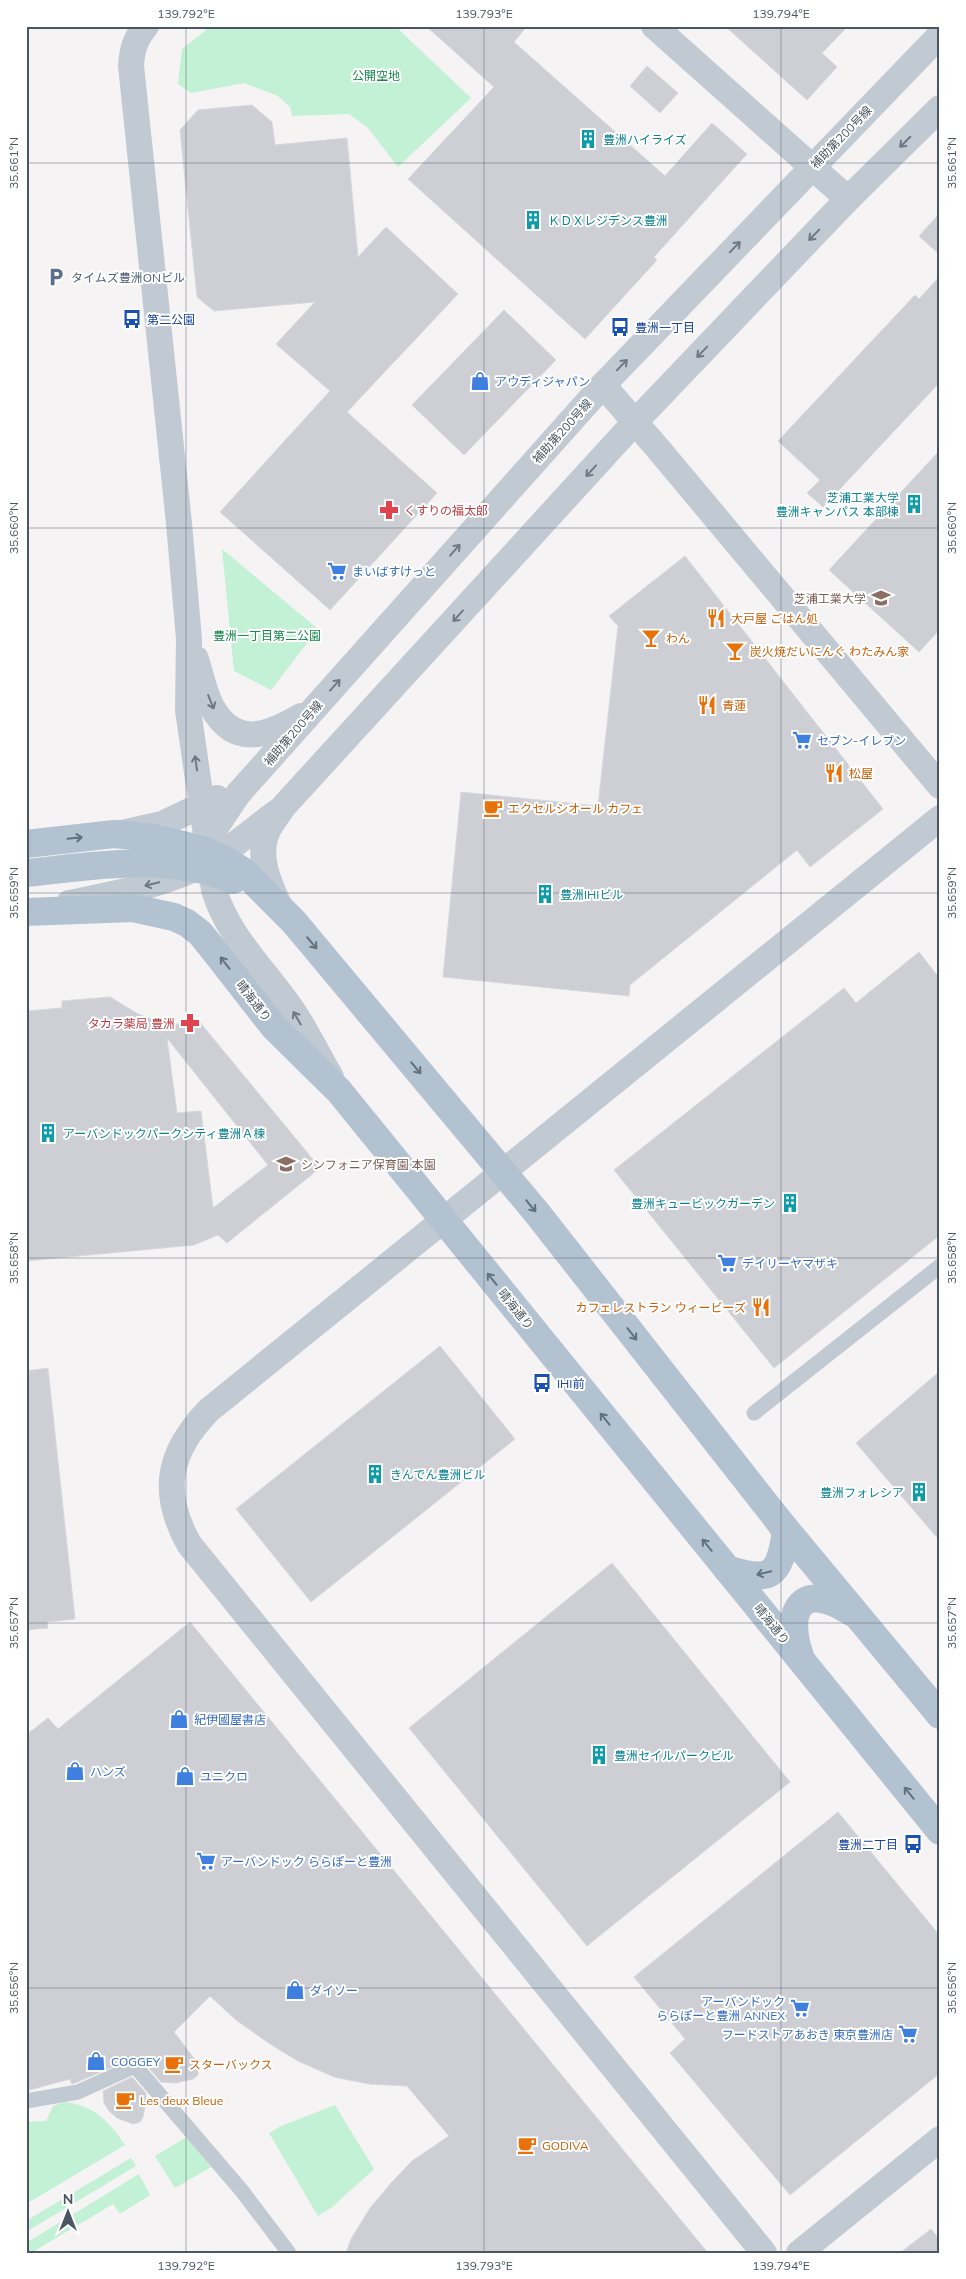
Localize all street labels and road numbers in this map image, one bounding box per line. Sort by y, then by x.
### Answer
street label: 補助第200号線 [807,102,875,172]
street label: 補助第200号線 [529,396,595,466]
street label: 補助第200号線 [261,697,325,769]
street label: 晴海通り [233,977,275,1025]
street label: 晴海通り [495,1286,537,1332]
street label: 晴海通り [751,1601,793,1647]

